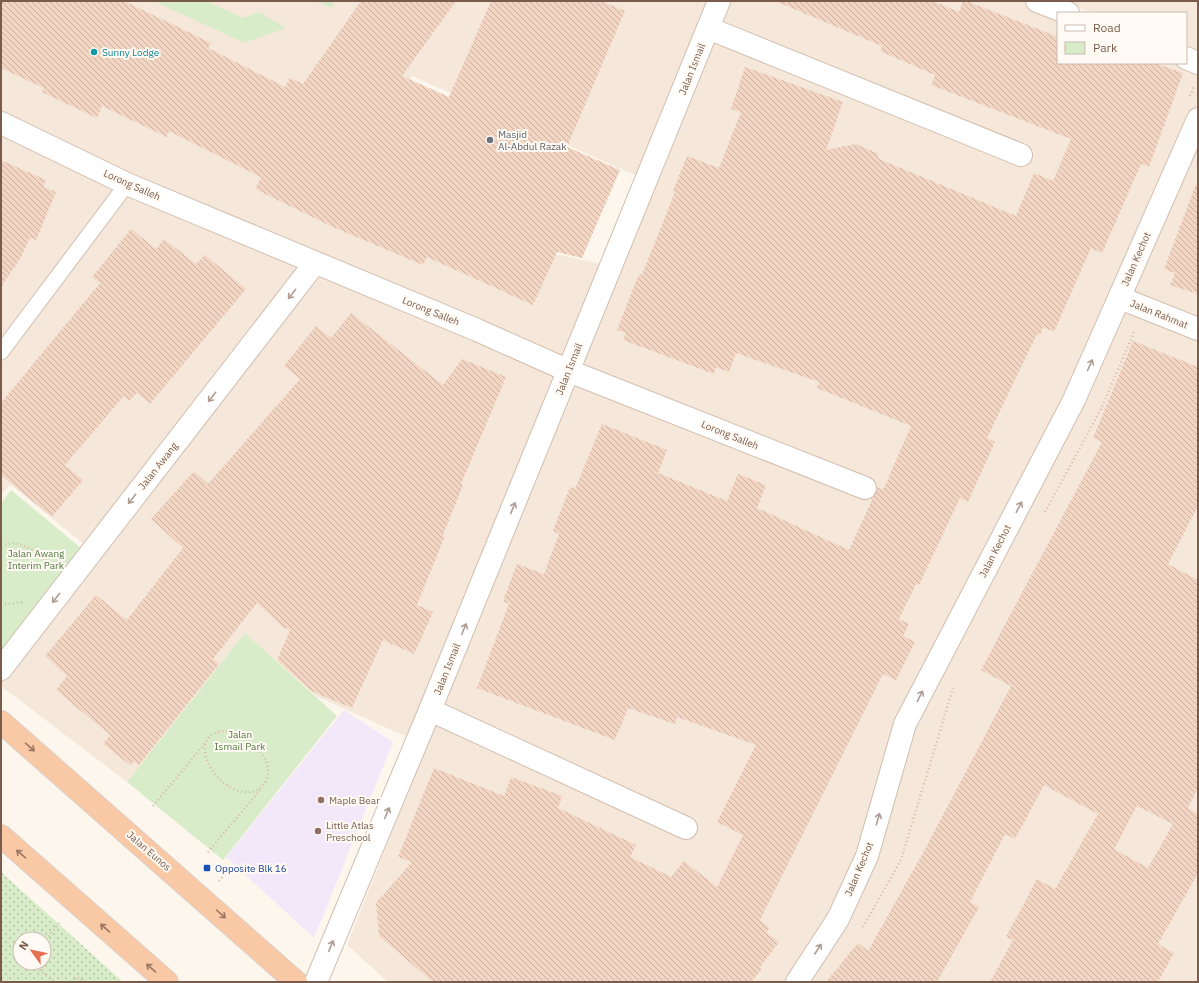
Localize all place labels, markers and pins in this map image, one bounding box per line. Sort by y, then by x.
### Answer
place label: Sunny Lodge [102,46,160,59]
marker: Sunny Lodge [89,47,99,57]
place label: Masjid Al-Abdul Razak [498,128,567,153]
marker: Masjid Al-Abdul Razak [485,135,495,145]
place label: Maple Bear [329,794,380,807]
marker: Maple Bear [316,795,326,805]
place label: Little Atlas Preschool [326,819,374,844]
marker: Little Atlas Preschool [313,826,323,836]
place label: Opposite Blk 16 [215,862,287,875]
marker: Opposite Blk 16 [202,863,212,873]

